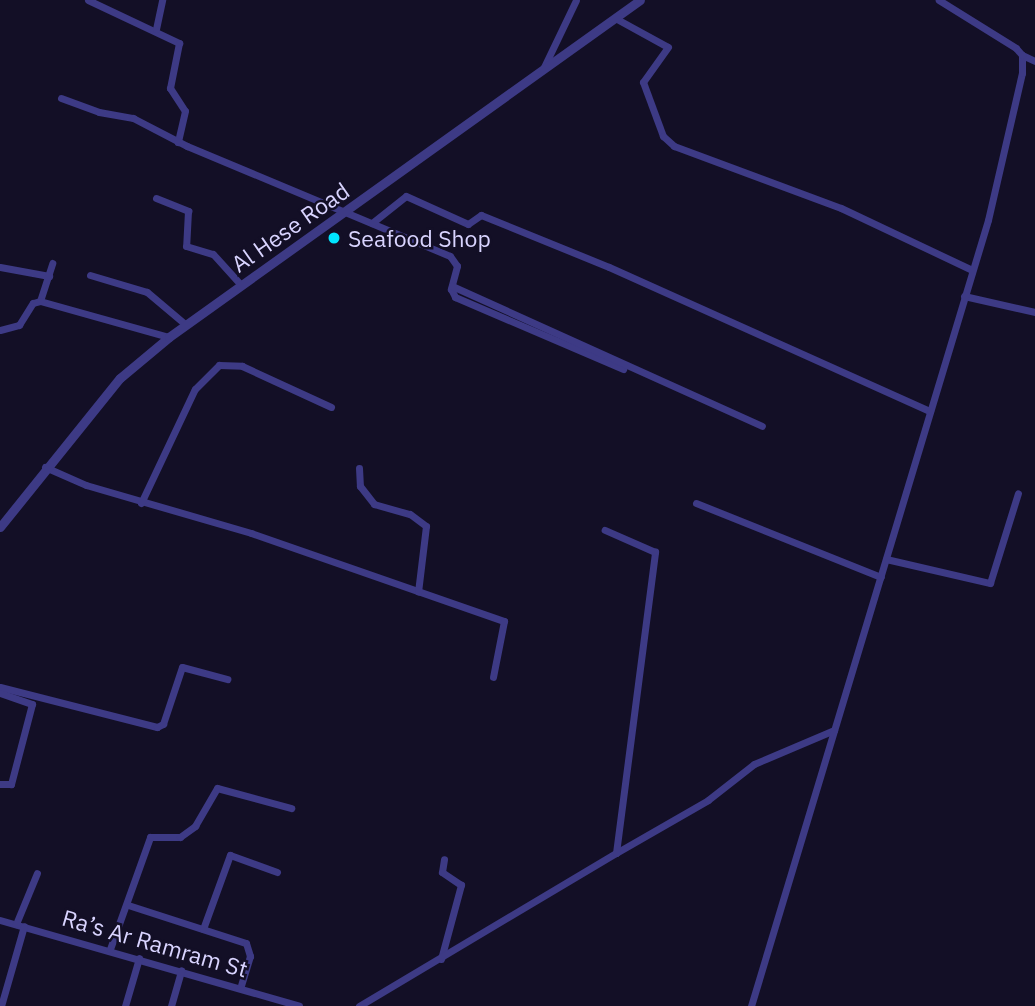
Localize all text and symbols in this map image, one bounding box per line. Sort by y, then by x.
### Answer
street label: Al Hese Road [226,176,354,278]
place label: Seafood Shop [348,224,491,252]
marker: Seafood Shop [326,230,342,246]
street label: Ra’s Ar Ramram St [59,903,251,983]

